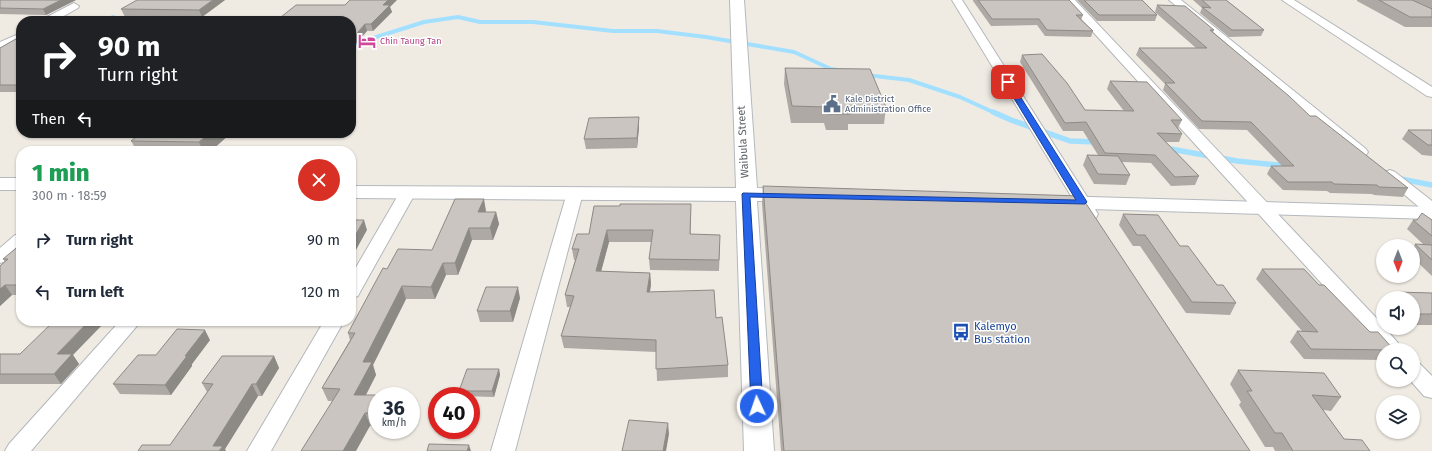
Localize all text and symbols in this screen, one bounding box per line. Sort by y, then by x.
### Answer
text: 90 m [98,30,160,63]
hotel icon: Chin Taung Tan [357,31,377,51]
icon: right [32,32,84,84]
place label: Chin Taung Tan [380,36,441,46]
text: Turn right [98,64,178,86]
pin [991,65,1025,99]
icon: arrive [997,71,1019,93]
public building icon: Kale District Administration Office [822,94,842,114]
place label: Kale District Administration Office [845,94,931,114]
street label: Waibula Street [735,105,751,179]
icon: left [74,108,96,130]
text: Then [32,110,66,128]
text: 1 min [32,159,90,187]
button: close [298,159,340,201]
text: 300 m · 18:59 [32,188,107,203]
icon: right [32,229,54,251]
text: Turn right [66,231,133,249]
text: 90 m [307,231,340,249]
north arrow [1376,239,1420,283]
map controls [1376,239,1420,439]
icon: left [32,281,54,303]
text: Turn left [66,283,124,301]
text: 120 m [301,283,340,301]
button: sound [1376,291,1420,335]
place label: Kalemyo Bus station [974,320,1030,346]
bus stop icon: Kalemyo Bus station [951,322,971,342]
button: search [1376,343,1420,387]
position arrow [736,385,778,427]
speed limit sign: 40 [428,387,480,439]
button: layers [1376,395,1420,439]
text: 36 [383,396,405,420]
text: km/h [382,417,406,429]

